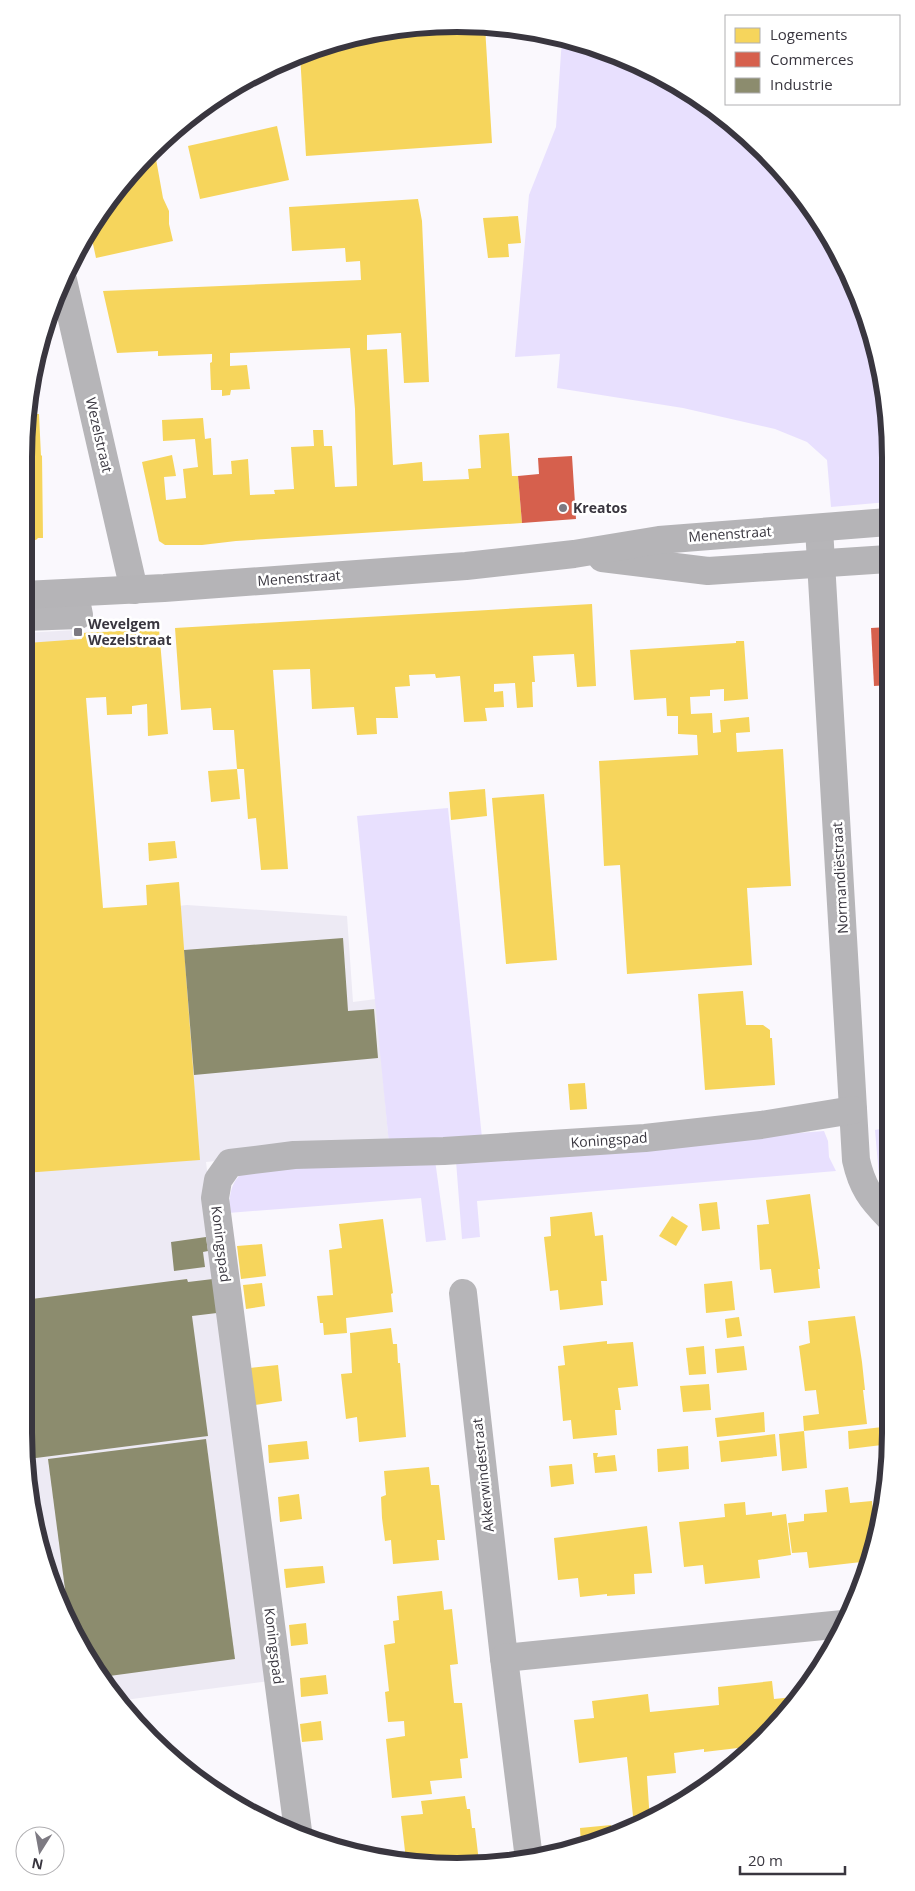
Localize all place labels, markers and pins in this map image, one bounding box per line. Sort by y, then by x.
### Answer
place label: Kreatos [573,498,627,517]
marker: Kreatos [557,502,569,514]
place label: Wevelgem Wezelstraat [88,614,172,649]
marker: Wevelgem Wezelstraat [72,626,84,638]

